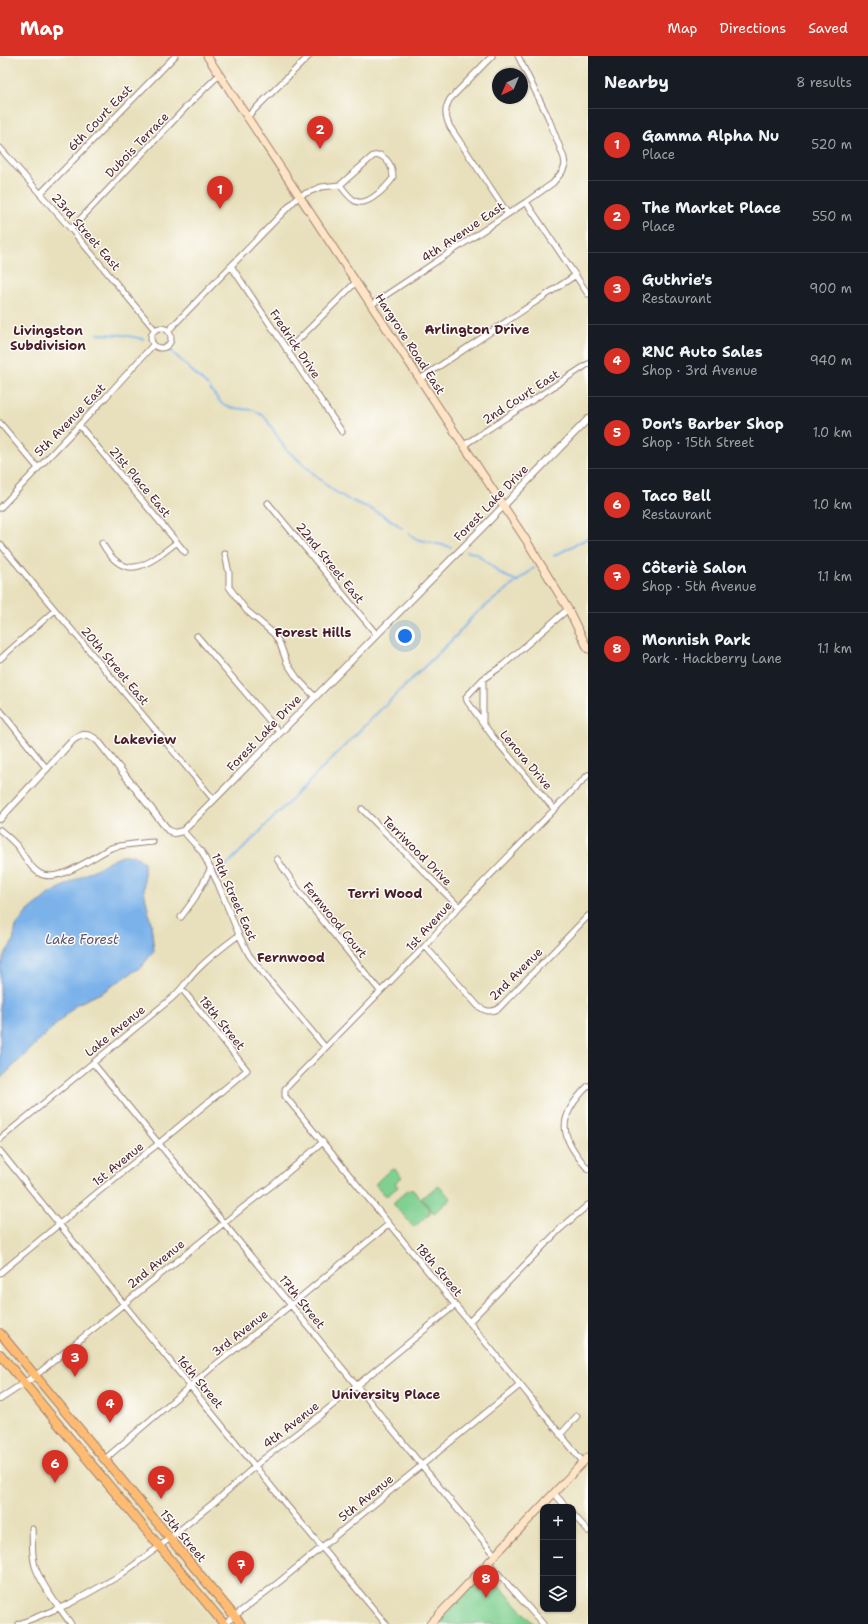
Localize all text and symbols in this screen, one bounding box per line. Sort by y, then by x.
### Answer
text: Map [20,16,64,41]
text: Map [668,19,698,37]
text: Directions [720,19,786,37]
text: Saved [808,19,848,37]
north arrow [492,68,528,104]
text: Nearby [604,71,669,93]
text: 8 results [796,74,852,91]
street label: 6th Court East [64,81,136,155]
street label: Dubois Terrace [102,109,172,181]
pin: 2 [307,116,333,149]
text: Gamma Alpha Nu [642,126,779,146]
text: 1 [614,136,620,153]
text: 520 m [811,136,852,153]
text: Place [642,146,675,163]
pin: 1 [207,176,233,209]
street label: 23rd Street East [48,190,124,274]
street label: 4th Avenue East [418,198,508,266]
text: The Market Place [642,198,781,218]
text: 2 [612,208,622,225]
text: 550 m [812,208,852,225]
text: Place [642,218,675,235]
text: Guthrie's [642,270,712,290]
text: 3 [612,280,622,297]
text: 900 m [809,280,852,297]
street label: Hargrove Road East [371,290,449,398]
text: Restaurant [642,290,712,307]
street label: Fredrick Drive [266,306,324,382]
district label: Arlington Drive [424,321,530,338]
district label: Livingston Subdivision [10,322,86,354]
text: RNC Auto Sales [642,342,763,362]
text: 4 [612,352,622,369]
text: 940 m [810,352,852,369]
text: Shop · 3rd Avenue [642,362,758,379]
street label: 2nd Court East [480,366,562,428]
street label: 5th Avenue East [31,380,109,460]
text: Don's Barber Shop [642,414,784,434]
text: 5 [613,424,621,441]
text: 1.0 km [813,424,852,441]
text: Shop · 15th Street [642,434,754,451]
street label: 21st Place East [106,443,174,521]
street label: Forest Lake Drive [450,461,532,545]
text: Taco Bell [642,486,711,506]
text: 6 [612,496,622,513]
text: 1.0 km [813,496,852,513]
text: Restaurant [642,506,712,523]
street label: 22nd Street East [292,519,368,607]
text: Côteriè Salon [642,558,746,578]
text: 7 [612,568,622,585]
text: 1.1 km [817,568,852,585]
text: Shop · 5th Avenue [642,578,757,595]
street label: 20th Street East [77,623,153,709]
district label: Forest Hills [275,624,351,641]
your location [395,626,415,646]
text: Monnish Park [642,630,751,650]
text: 8 [612,640,622,657]
text: 1.1 km [817,640,852,657]
text: Park · Hackberry Lane [642,650,782,667]
street label: Forest Lake Drive [223,691,305,775]
street label: Lenora Drive [496,727,556,793]
district label: Lakeview [114,731,177,748]
street label: Terriwood Drive [379,813,455,889]
street label: 19th Street East [207,851,261,943]
street label: Fernwood Court [299,879,371,961]
district label: Terri Wood [348,885,422,902]
street label: 1st Avenue [402,897,456,954]
water label: Lake Forest [45,931,119,948]
street label: 2nd Avenue [486,944,546,1004]
district label: Fernwood [257,949,325,966]
street label: 18th Street [195,993,249,1053]
street label: Lake Avenue [81,1002,149,1060]
street label: 1st Avenue [89,1138,147,1190]
street label: 2nd Avenue [124,1236,188,1292]
street label: 18th Street [412,1240,466,1300]
street label: 17th Street [275,1272,329,1332]
street label: 3rd Avenue [209,1306,272,1360]
pin: 3 [62,1344,88,1377]
street label: 16th Street [173,1352,227,1412]
district label: University Place [332,1386,441,1403]
pin: 4 [97,1390,123,1423]
street label: 4th Avenue [260,1398,323,1452]
pin: 6 [42,1450,68,1483]
pin: 5 [148,1466,174,1499]
street label: 5th Avenue [335,1471,397,1525]
map controls [540,1504,576,1612]
button: + [540,1504,576,1540]
street label: 15th Street [156,1506,210,1566]
button: − [540,1540,576,1576]
pin: 7 [228,1551,254,1584]
pin: 8 [473,1565,499,1598]
button: layers [540,1576,576,1612]

